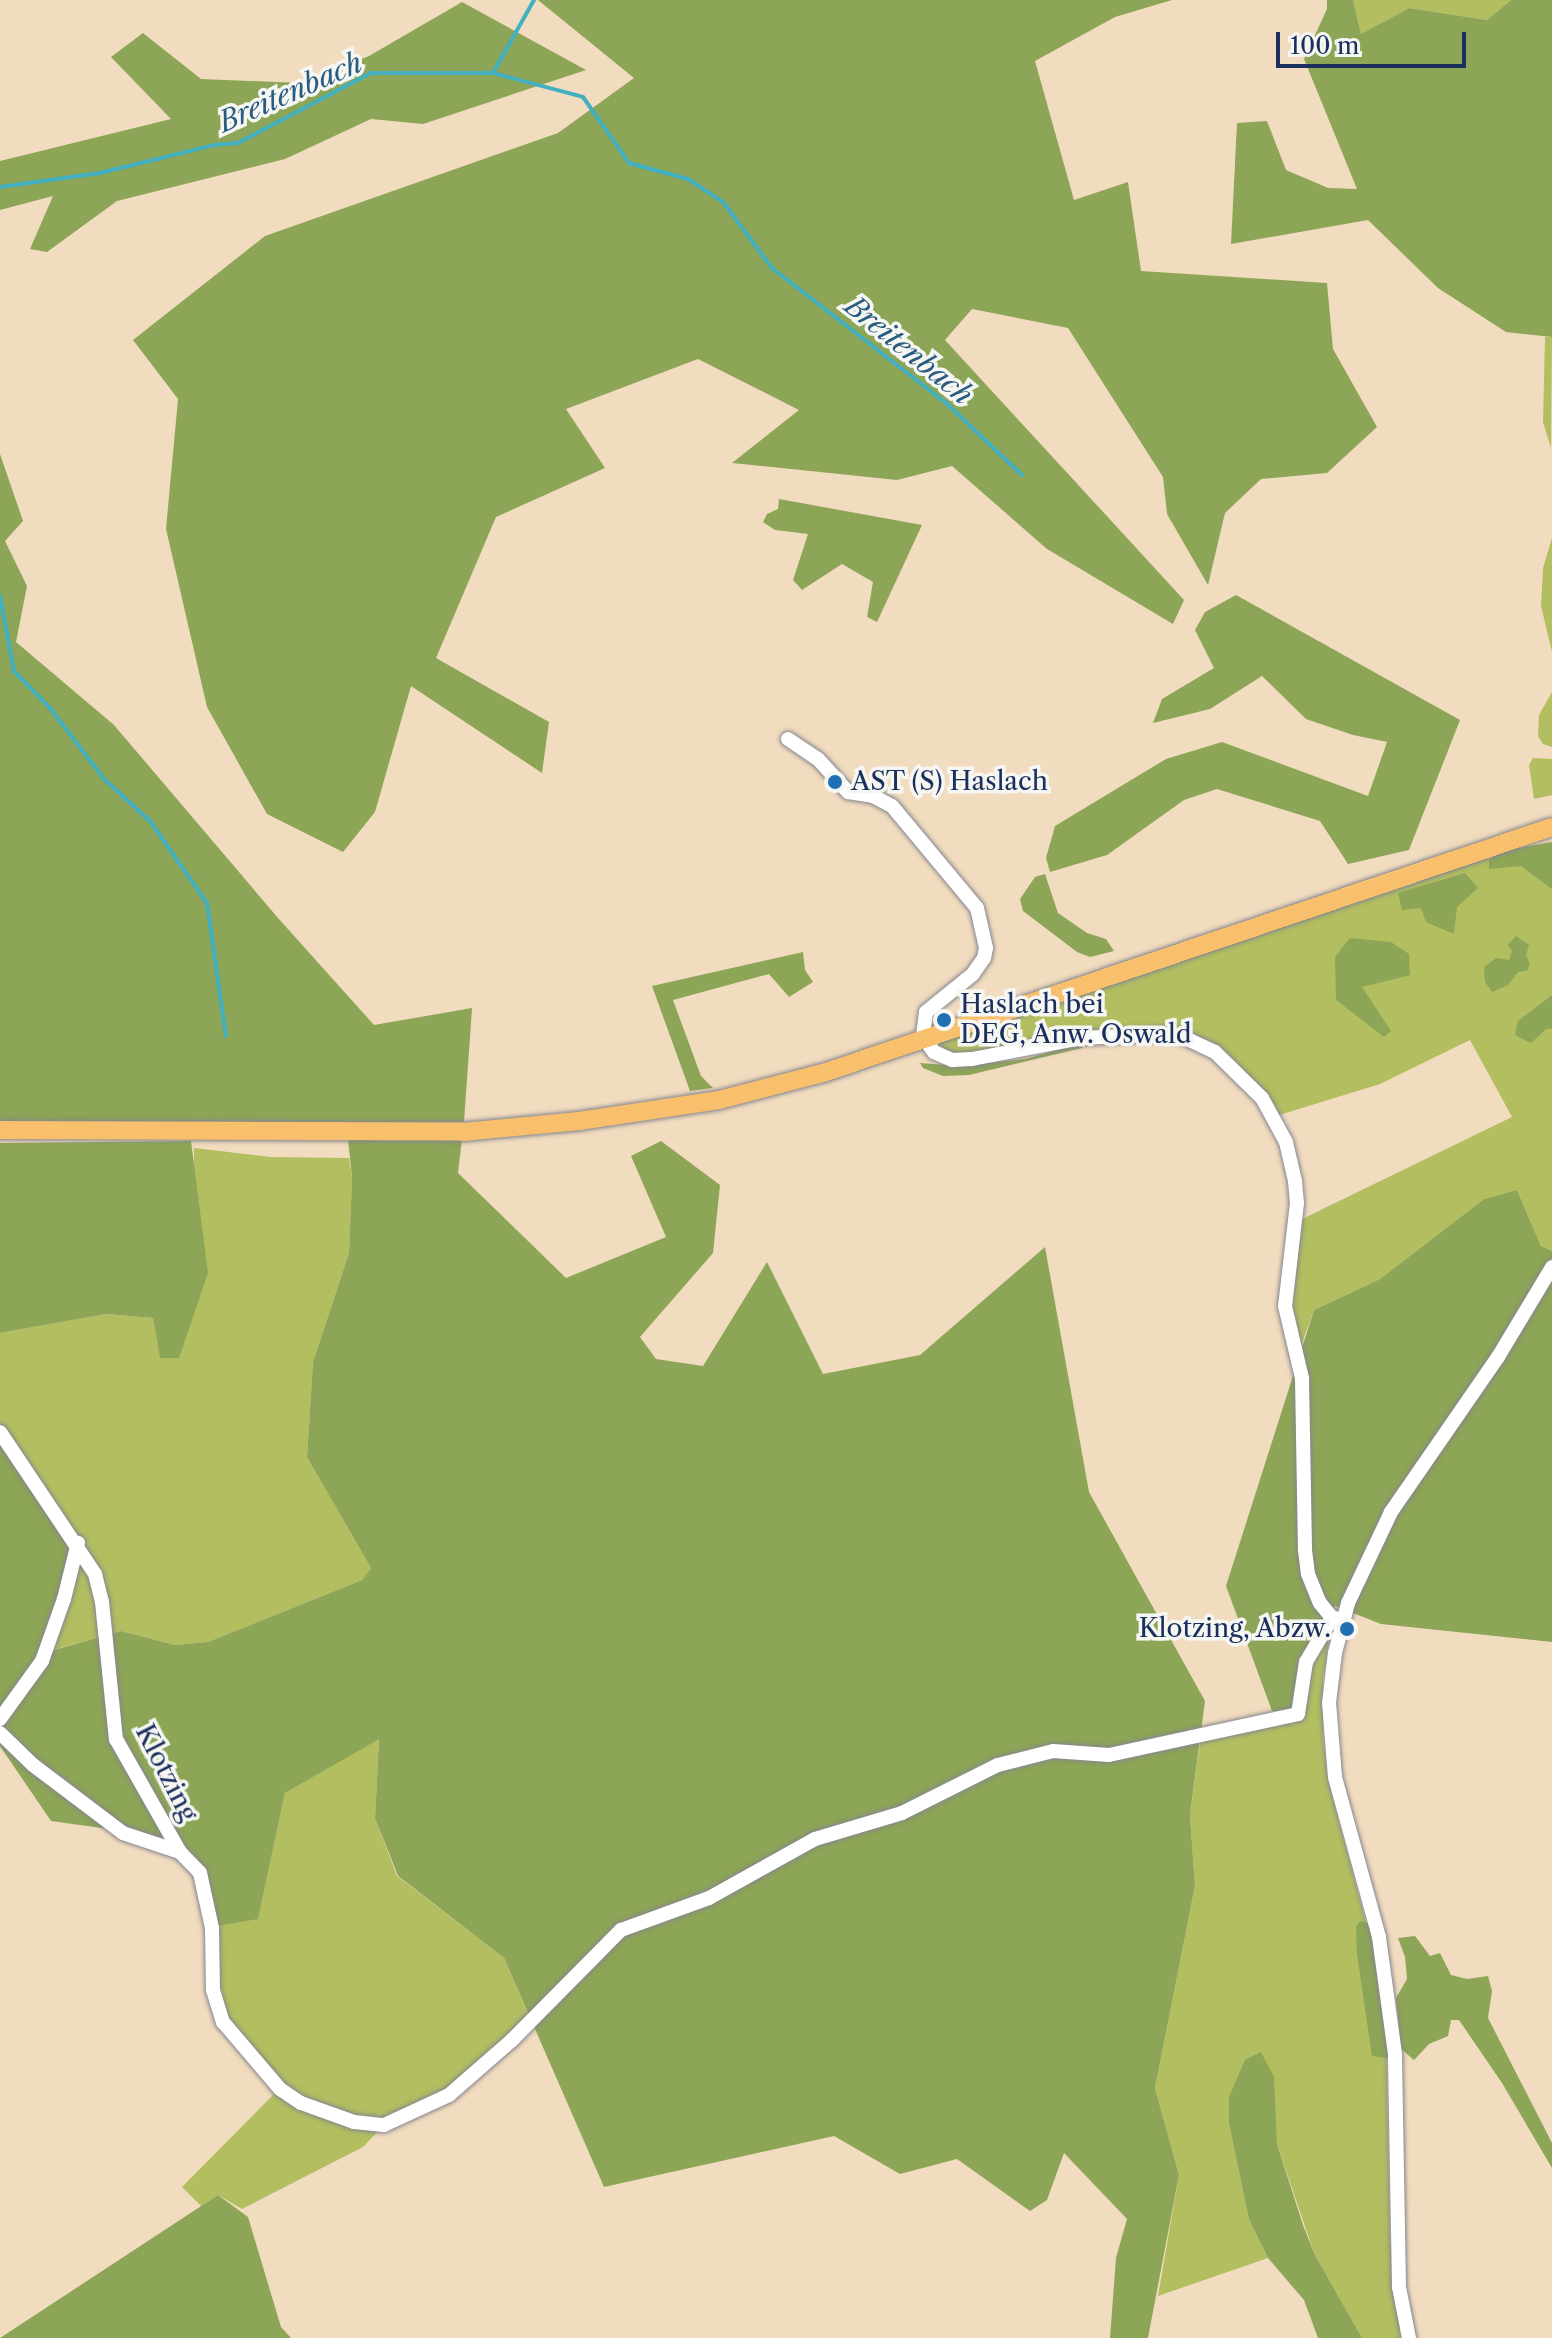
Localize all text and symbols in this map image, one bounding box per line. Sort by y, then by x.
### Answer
scale bar [1280,16,1470,66]
text: 100 m [1290,31,1359,60]
water label: Breitenbach [213,45,367,139]
water label: Breitenbach [839,288,979,412]
place label: AST (S) Haslach [851,766,1049,798]
marker: AST (S) Haslach [826,773,844,791]
place label: Haslach bei DEG, Anw. Oswald [960,989,1193,1050]
marker: Haslach bei DEG, Anw. Oswald [935,1011,953,1029]
place label: Klotzing, Abzw. [1138,1613,1331,1645]
marker: Klotzing, Abzw. [1338,1620,1356,1638]
street label: Klotzing [128,1719,204,1827]

